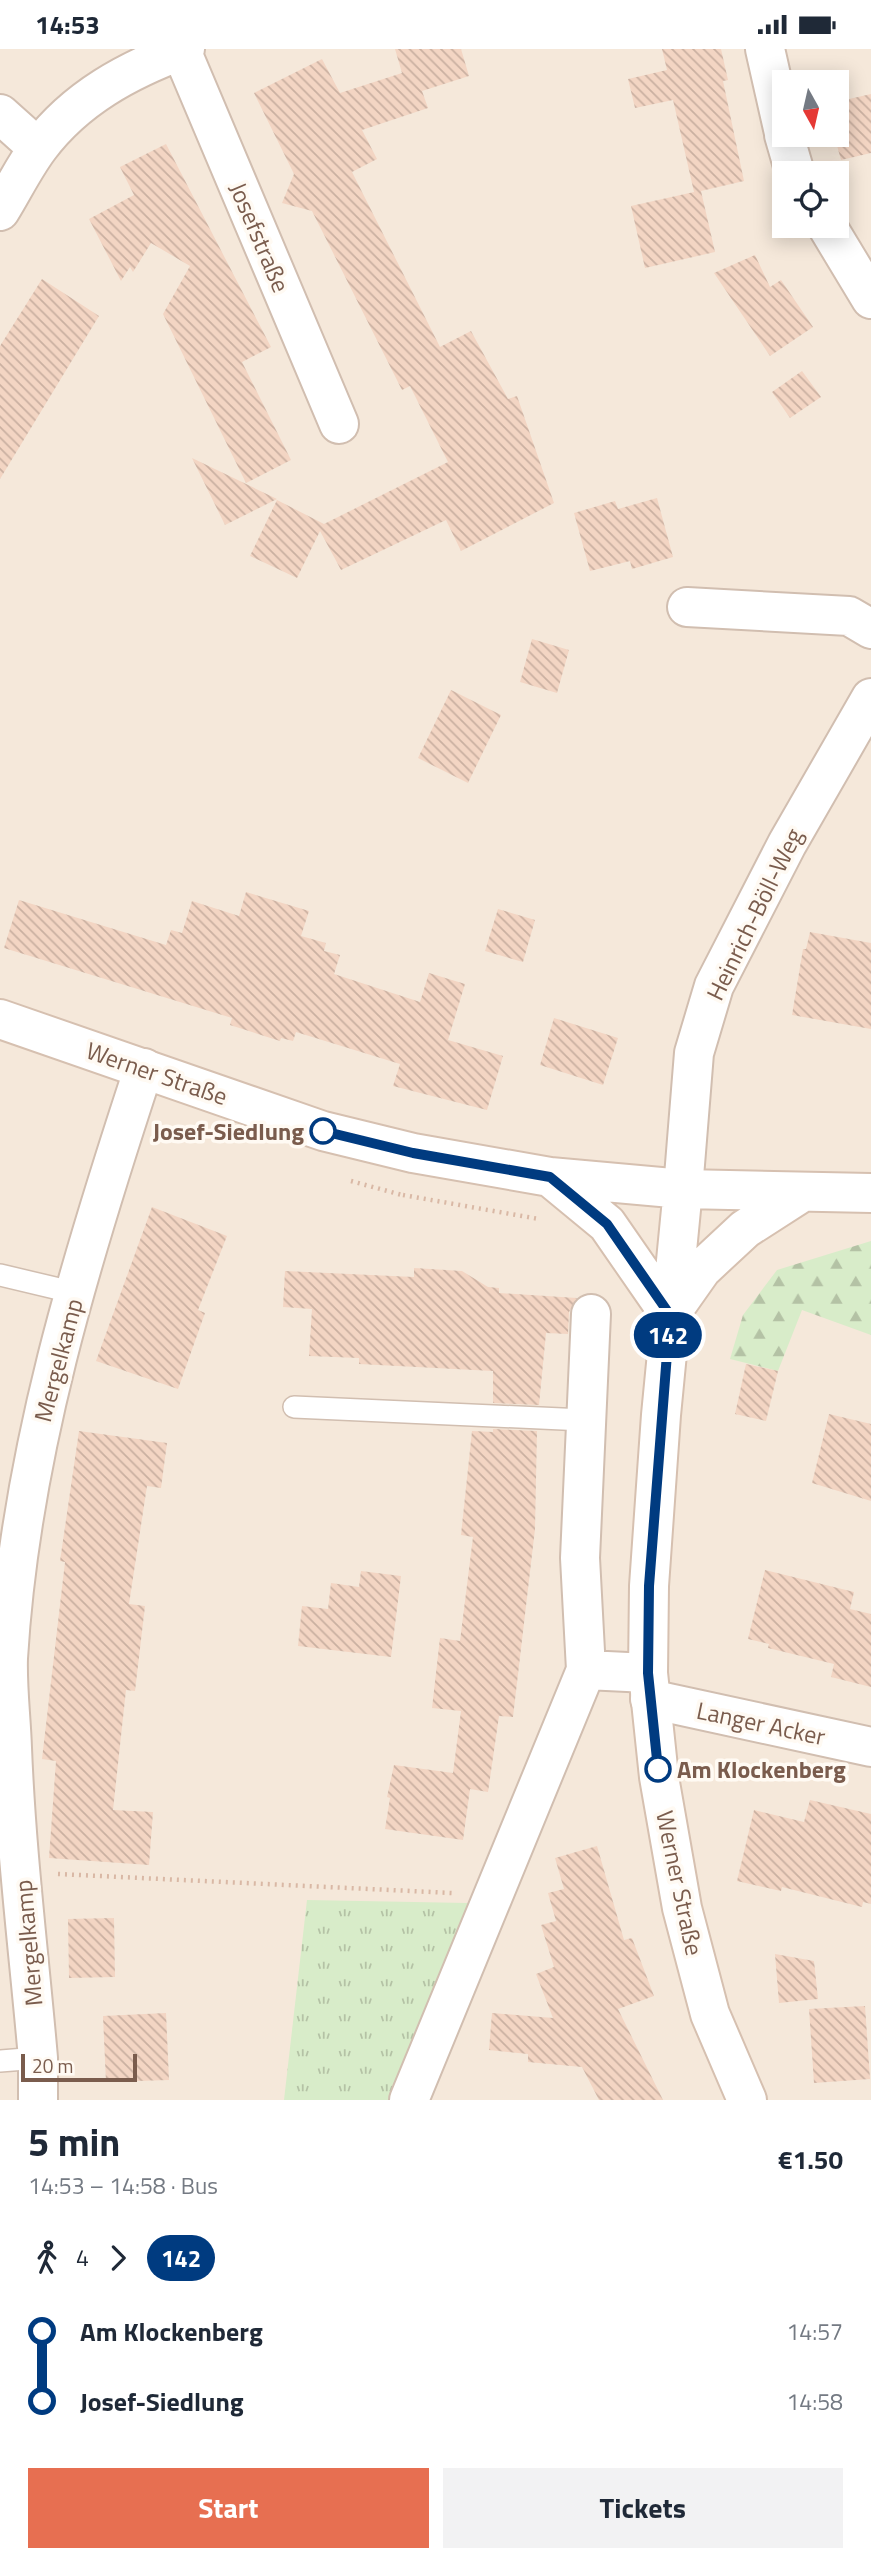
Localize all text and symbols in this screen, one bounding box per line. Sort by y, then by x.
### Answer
text: 14:53 [35,5,100,44]
north arrow [772,70,849,147]
map controls [772,70,849,238]
button: locate [772,161,849,238]
street label: Josefstraße [221,176,299,298]
street label: Heinrich-Böll-Weg [697,822,811,1006]
street label: Werner Straße [82,1032,232,1114]
place label: Josef-Siedlung [153,1113,304,1149]
marker: Josef-Siedlung [310,1118,336,1144]
street label: Mergelkamp [24,1294,92,1426]
line badge: 142 [628,1312,708,1358]
text: 142 [648,1317,688,1353]
street label: Langer Acker [693,1692,829,1754]
place label: Am Klockenberg [677,1751,846,1787]
marker: Am Klockenberg [645,1756,671,1782]
street label: Werner Straße [647,1807,713,1959]
street label: Mergelkamp [5,1878,51,2008]
scale bar [21,2051,136,2083]
text: 20 m [32,2051,73,2080]
text: 5 min [28,2113,120,2171]
text: €1.50 [778,2140,843,2179]
text: 14:53 – 14:58 · Bus [28,2168,218,2203]
icon: walk [28,2239,66,2277]
icon: forward [99,2239,137,2277]
text: 4 [76,2240,89,2275]
text: 142 [161,2240,201,2276]
text: Am Klockenberg [80,2312,263,2351]
text: 14:57 [786,2314,843,2349]
text: Josef-Siedlung [80,2382,244,2421]
text: 14:58 [786,2384,843,2419]
button: Start [28,2468,429,2548]
button: Tickets [443,2468,843,2548]

